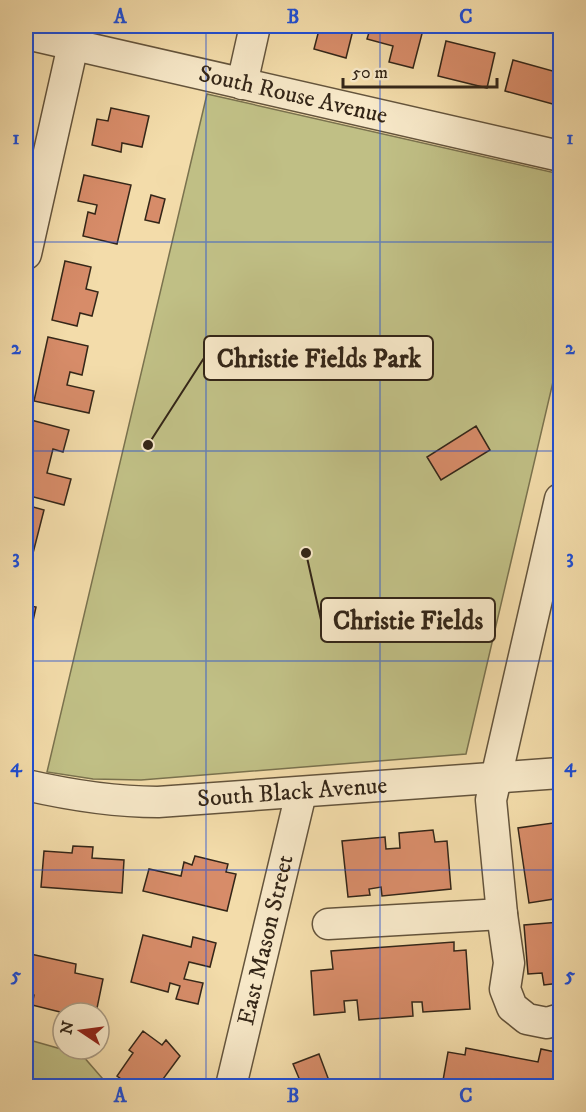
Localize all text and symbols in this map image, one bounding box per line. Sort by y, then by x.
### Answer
text: A [113,5,128,30]
text: B [287,5,299,30]
text: C [459,5,473,30]
scale bar [343,51,498,89]
street label: South Rouse Avenue [196,59,390,131]
text: 50 m [352,62,388,84]
text: 1 [12,126,20,151]
text: 1 [566,126,574,151]
text: 2 [11,336,22,361]
callout: Christie Fields Park [204,336,433,380]
text: 2 [565,336,576,361]
text: Christie Fields Park [217,343,422,376]
text: 3 [12,545,20,570]
text: 3 [566,545,574,570]
callout: Christie Fields [321,598,495,642]
text: Christie Fields [333,605,483,638]
text: 4 [10,754,23,779]
text: 4 [564,754,577,779]
street label: South Black Avenue [196,770,388,814]
street label: East Mason Street [231,852,301,1028]
text: 5 [10,963,21,988]
text: 5 [564,963,575,988]
north arrow [51,1001,111,1061]
text: N [56,1019,79,1037]
text: A [113,1084,128,1109]
text: B [287,1084,299,1109]
text: C [459,1084,473,1109]

